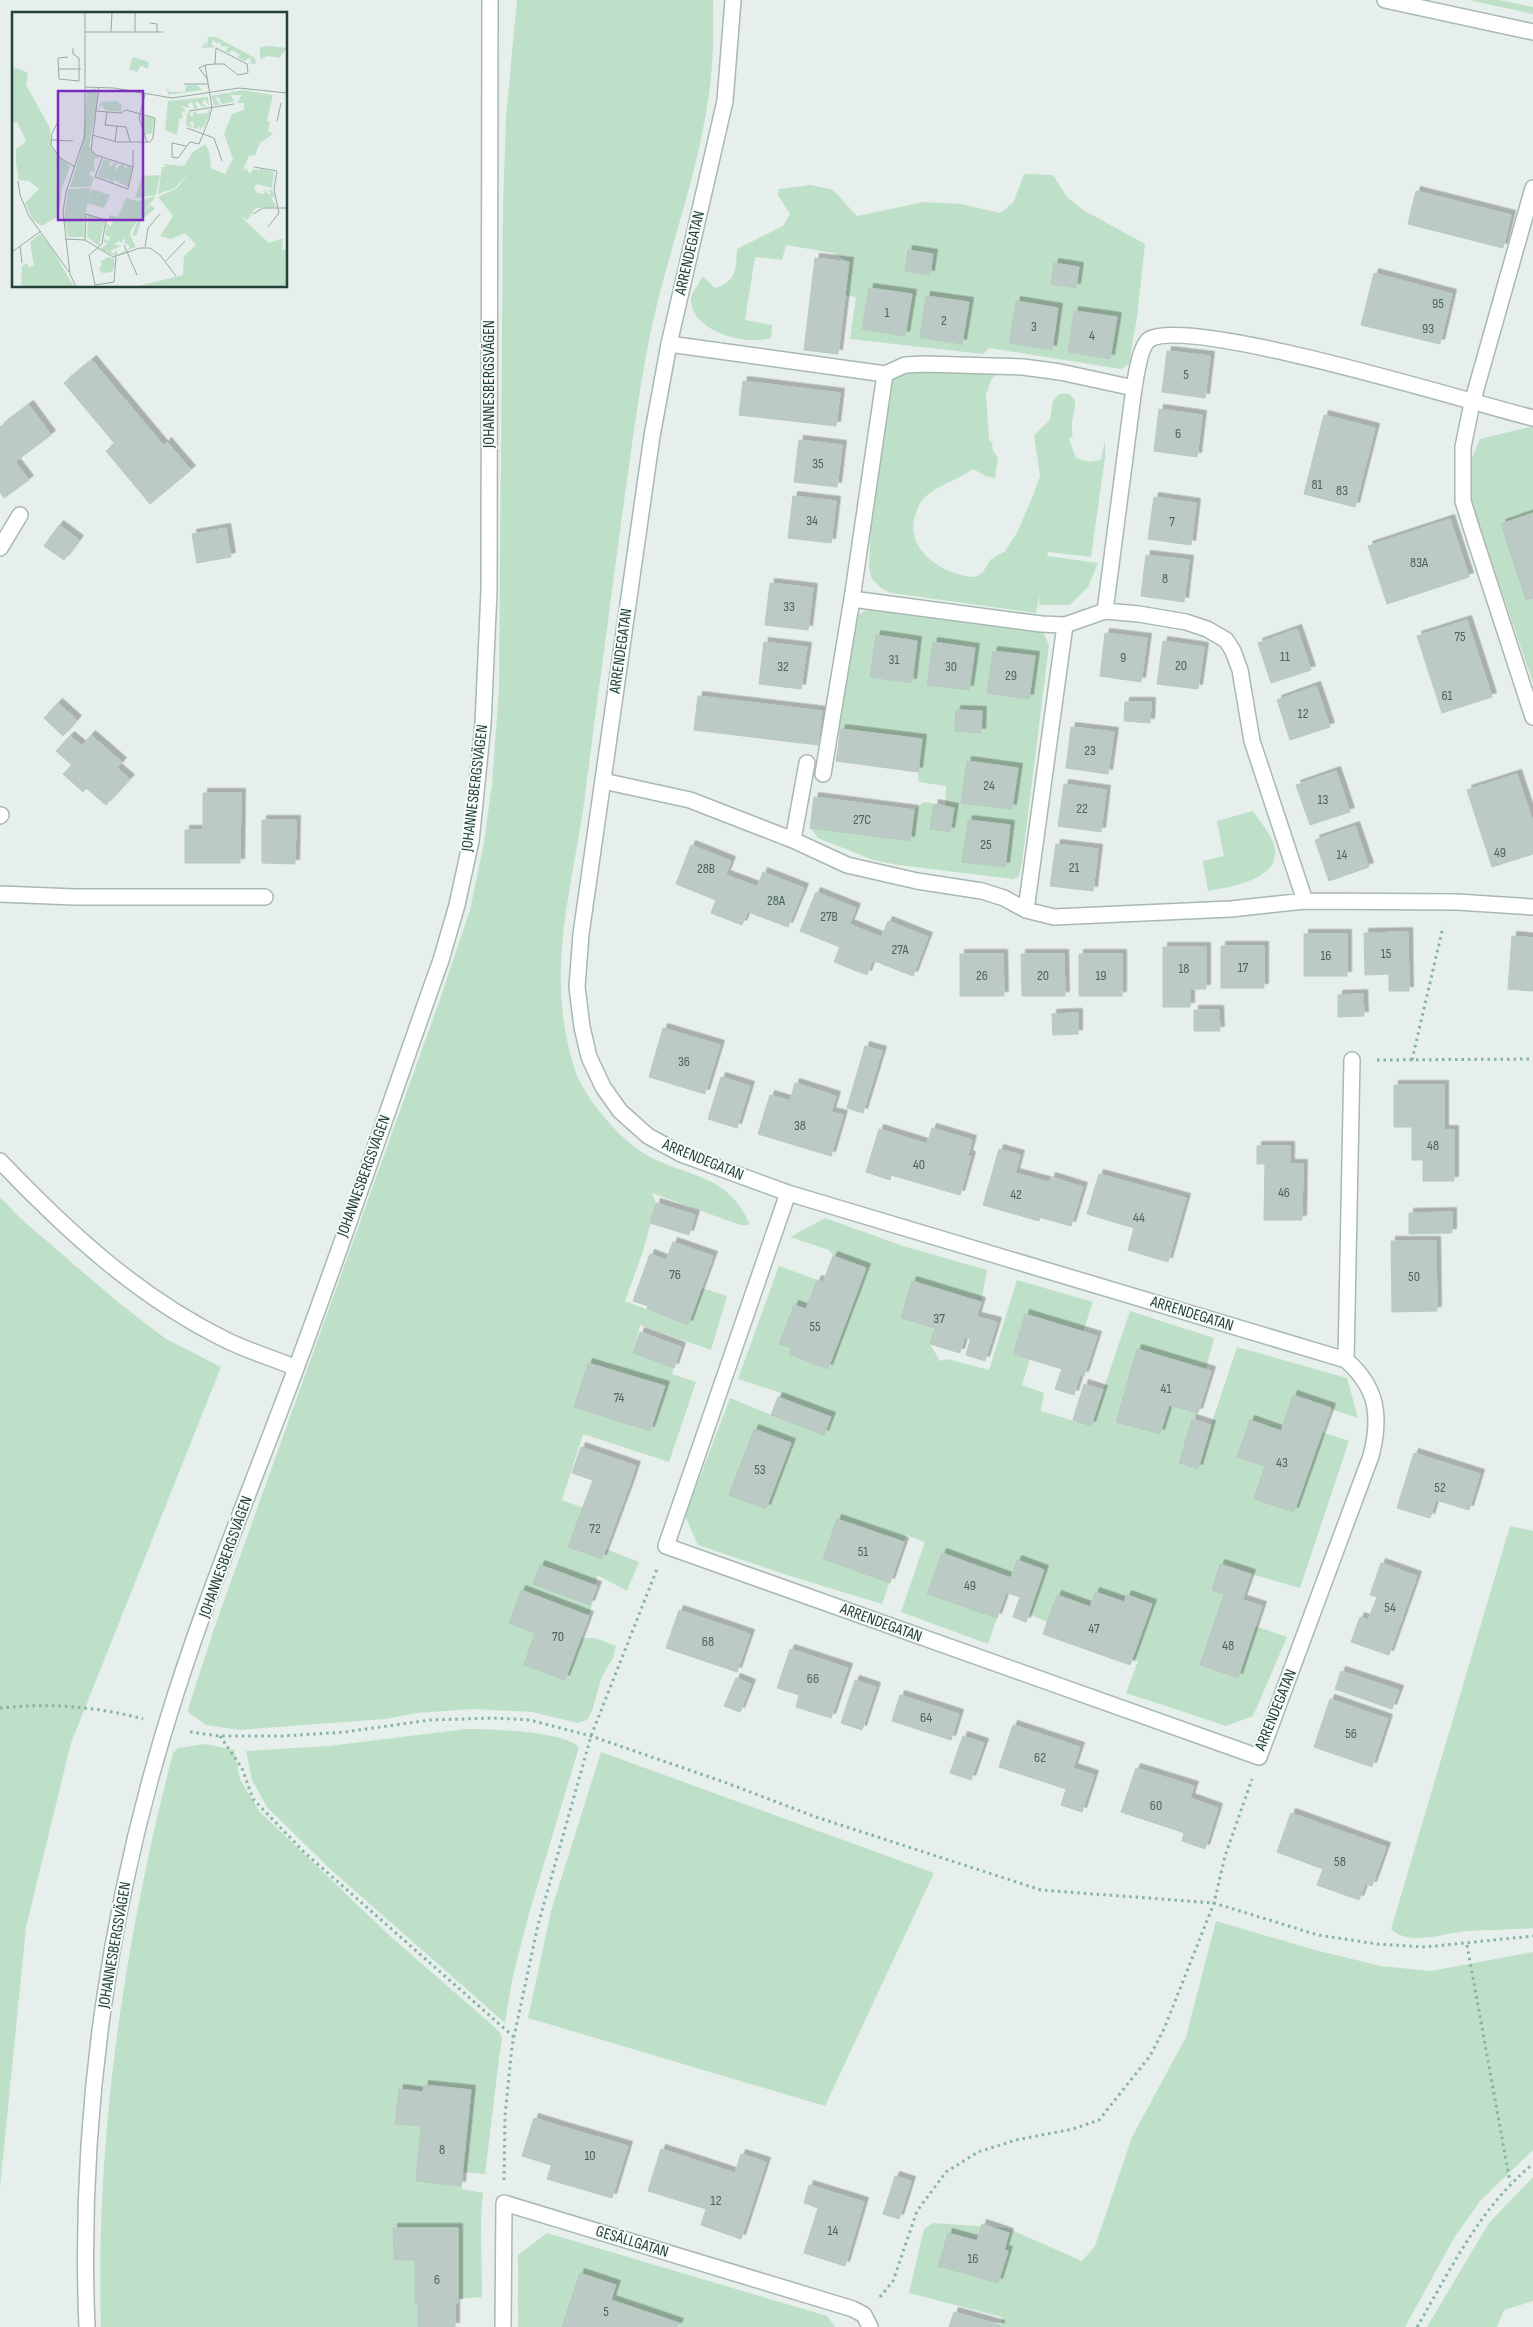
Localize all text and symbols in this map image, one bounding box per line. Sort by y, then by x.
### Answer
inset map [12,12,288,288]
street label: ARRENDEGATAN [671,209,709,298]
house number: 95 [1432,295,1444,312]
house number: 1 [885,304,890,321]
house number: 2 [941,312,947,329]
house number: 3 [1031,318,1037,335]
street label: JOHANNESBERGSVÄGEN [480,320,499,449]
house number: 93 [1422,320,1434,337]
house number: 4 [1089,327,1095,344]
house number: 5 [1183,366,1189,383]
house number: 6 [1175,425,1181,442]
house number: 35 [812,455,824,472]
house number: 81 [1311,476,1323,493]
house number: 83 [1336,482,1348,499]
house number: 34 [806,512,818,529]
house number: 7 [1169,513,1175,530]
house number: 83A [1410,554,1429,571]
house number: 8 [1162,570,1168,587]
house number: 33 [783,598,795,615]
street label: ARRENDEGATAN [605,607,636,696]
house number: 75 [1454,628,1466,645]
house number: 11 [1280,648,1290,665]
house number: 9 [1120,649,1126,666]
house number: 31 [889,651,899,668]
house number: 20 [1175,657,1187,674]
house number: 32 [777,658,789,675]
house number: 30 [945,658,957,675]
house number: 29 [1005,667,1017,684]
house number: 61 [1441,687,1453,704]
house number: 12 [1298,705,1309,722]
street label: JOHANNESBERGSVÄGEN [458,723,492,854]
house number: 23 [1084,742,1096,759]
house number: 24 [983,777,995,794]
house number: 13 [1318,791,1329,808]
house number: 22 [1076,800,1088,817]
house number: 27C [853,811,871,828]
house number: 25 [980,836,992,853]
house number: 49 [1494,844,1506,861]
house number: 14 [1337,846,1348,863]
house number: 21 [1069,859,1079,876]
house number: 28B [697,860,715,877]
house number: 28A [767,892,786,909]
house number: 27B [820,908,838,925]
house number: 27A [891,941,910,958]
house number: 15 [1381,945,1392,962]
house number: 16 [1320,947,1332,964]
house number: 17 [1238,959,1249,976]
house number: 18 [1178,960,1190,977]
house number: 26 [976,967,988,984]
house number: 20 [1037,967,1049,984]
house number: 19 [1095,967,1107,984]
house number: 36 [678,1053,690,1070]
street label: JOHANNESBERGSVÄGEN [333,1113,395,1240]
house number: 38 [794,1117,806,1134]
street label: ARRENDEGATAN [659,1135,746,1185]
house number: 48 [1427,1137,1439,1154]
house number: 40 [913,1156,925,1173]
house number: 46 [1278,1184,1290,1201]
house number: 42 [1010,1186,1022,1203]
house number: 44 [1133,1209,1145,1226]
house number: 76 [669,1266,681,1283]
house number: 50 [1408,1268,1420,1285]
street label: ARRENDEGATAN [1147,1292,1236,1336]
house number: 37 [933,1310,945,1327]
house number: 55 [809,1318,821,1335]
house number: 41 [1161,1380,1171,1397]
house number: 74 [614,1389,625,1406]
house number: 43 [1276,1454,1288,1471]
house number: 53 [754,1461,766,1478]
house number: 52 [1434,1479,1446,1496]
street label: JOHANNESBERGSVÄGEN [195,1494,257,1621]
house number: 72 [589,1520,601,1537]
house number: 51 [858,1543,868,1560]
house number: 49 [964,1577,976,1594]
street label: ARRENDEGATAN [837,1599,925,1647]
house number: 54 [1384,1599,1396,1616]
house number: 47 [1088,1620,1100,1637]
house number: 70 [552,1628,564,1645]
house number: 68 [702,1633,714,1650]
house number: 48 [1222,1637,1234,1654]
street label: ARRENDEGATAN [1251,1667,1301,1754]
house number: 66 [807,1670,819,1687]
house number: 64 [920,1709,932,1726]
house number: 56 [1345,1725,1357,1742]
house number: 62 [1034,1749,1046,1766]
house number: 60 [1150,1797,1162,1814]
house number: 58 [1334,1853,1346,1870]
street label: JOHANNESBERGSVÄGEN [94,1880,135,2011]
house number: 8 [439,2141,445,2158]
house number: 10 [584,2147,596,2164]
house number: 12 [711,2192,722,2209]
street label: GESÄLLGATAN [593,2222,671,2262]
house number: 14 [828,2222,839,2239]
house number: 16 [967,2250,979,2267]
house number: 6 [434,2271,440,2288]
house number: 5 [603,2303,609,2320]

